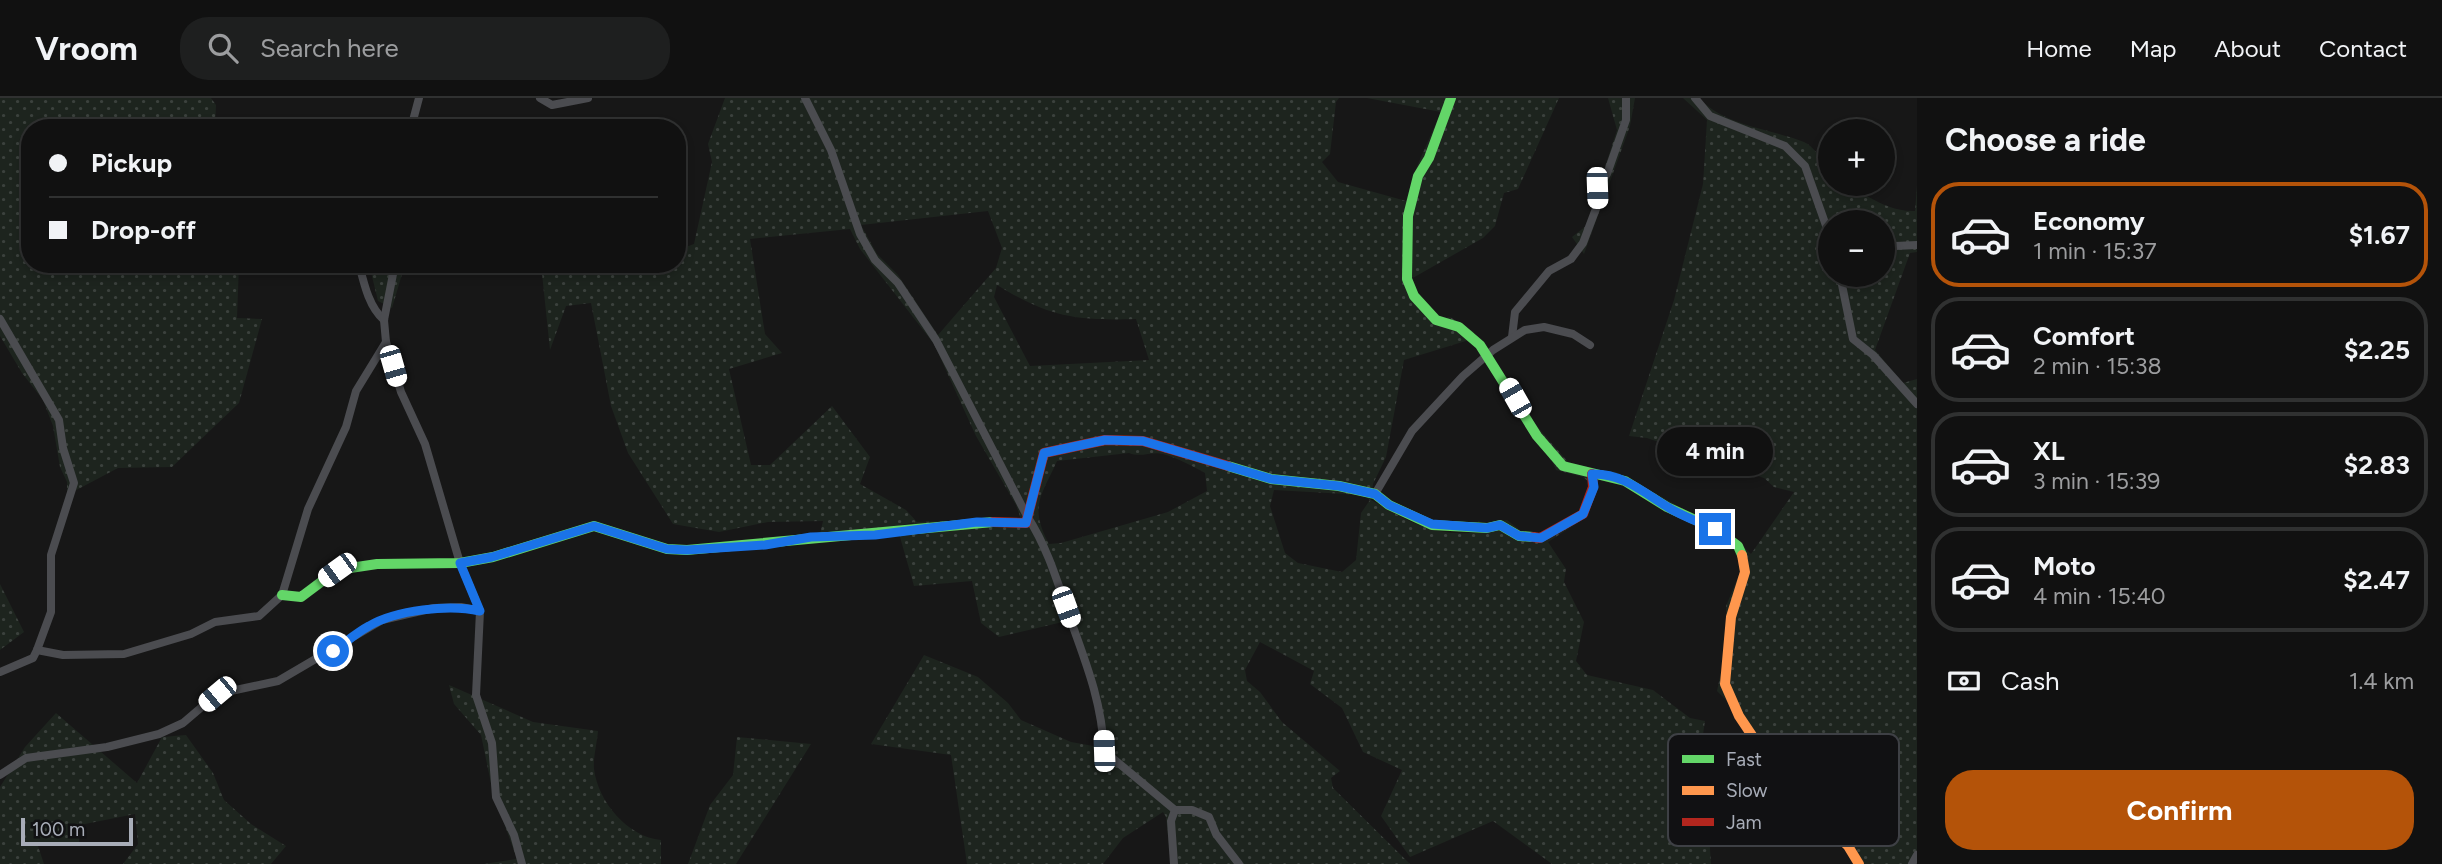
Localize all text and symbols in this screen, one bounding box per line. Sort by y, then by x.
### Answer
search box [180,17,670,80]
text: Vroom [35,29,138,68]
icon: search [204,29,242,67]
text: Search here [260,32,399,64]
text: Home [2026,34,2092,63]
text: Map [2130,34,2176,63]
text: About [2214,34,2281,63]
text: Contact [2319,34,2407,63]
map controls [1818,119,1895,287]
button: + [1818,119,1895,196]
text: Choose a ride [1945,121,2146,159]
text: Pickup [91,147,172,179]
car [1586,167,1609,209]
icon: car [1949,203,2012,266]
text: Economy [2033,205,2145,237]
button: − [1818,210,1895,287]
text: Drop-off [91,214,196,246]
text: $1.67 [2349,219,2410,251]
text: 1 min · 15:37 [2033,237,2157,265]
icon: car [1949,318,2012,381]
text: Comfort [2033,320,2135,352]
text: $2.25 [2344,334,2410,366]
car [378,343,409,389]
text: 2 min · 15:38 [2033,352,2162,380]
car [1496,375,1535,421]
callout: 4 min [1657,428,1773,476]
icon: car [1949,433,2012,496]
text: XL [2033,435,2065,467]
text: 4 min [1685,437,1745,465]
text: $2.83 [2344,449,2410,481]
text: 3 min · 15:39 [2033,467,2160,495]
route end [1699,513,1731,545]
icon: car [1949,548,2012,611]
car [314,549,361,591]
text: Moto [2033,550,2096,582]
text: $2.47 [2343,564,2410,596]
text: 4 min · 15:40 [2033,582,2165,610]
car [1049,584,1084,630]
route start [317,635,349,667]
icon: cash [1945,662,1983,700]
text: Cash [2001,665,2060,697]
text: 1.4 km [2349,667,2414,695]
car [195,672,240,716]
car [1093,730,1116,772]
legend [1668,734,1899,846]
text: Fast [1726,748,1762,771]
button: Confirm [1945,770,2414,850]
text: Slow [1726,779,1768,802]
text: Jam [1726,811,1762,834]
scale bar [21,815,133,847]
text: 100 m [32,818,85,841]

